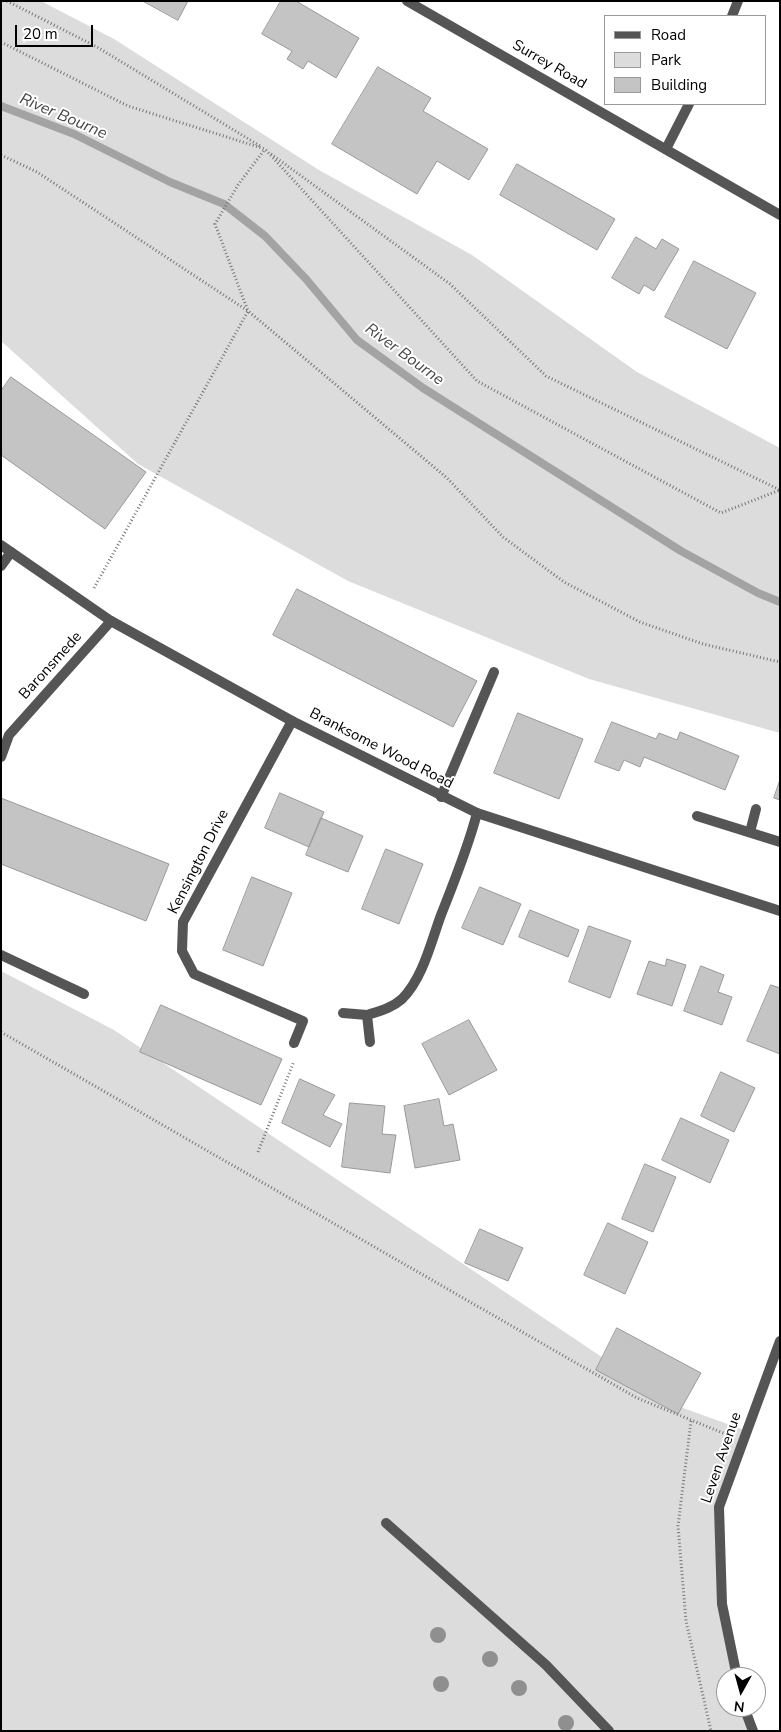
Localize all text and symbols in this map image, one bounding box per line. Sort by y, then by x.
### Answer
scale bar [18,15,95,47]
legend [604,15,766,105]
text: 20 m [23,24,58,44]
text: Road [651,25,686,45]
street label: Surrey Road [509,37,589,93]
text: Park [651,50,681,70]
text: Building [651,75,707,95]
water label: River Bourne [16,90,110,144]
water label: River Bourne [361,320,447,390]
street label: Baronsmede [16,628,86,704]
street label: Branksome Wood Road [306,705,456,793]
street label: Kensington Drive [165,807,233,917]
street label: Leven Avenue [698,1410,746,1506]
north arrow [716,1667,766,1717]
text: N [733,1696,746,1716]

